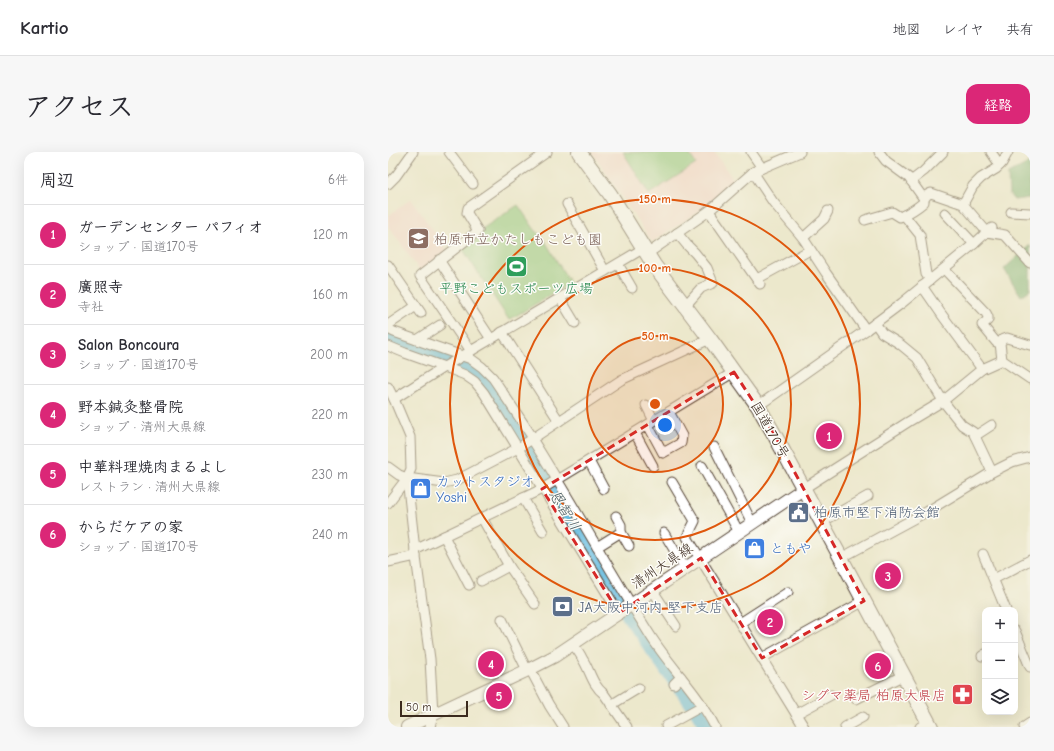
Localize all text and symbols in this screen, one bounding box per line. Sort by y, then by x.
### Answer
text: Kartio [20,17,69,39]
text: 地図 [893,21,921,38]
text: レイヤ [943,21,984,38]
text: 共有 [1006,21,1034,38]
button: 経路 [966,84,1030,124]
text: アクセス [24,91,134,123]
text: 周辺 [40,171,74,190]
text: 6件 [328,172,348,187]
text: 150 m [639,192,671,206]
text: ガーデンセンター パフィオ [78,218,263,236]
school or university icon: 柏原市立かたしもこども園 [405,226,431,252]
text: 1 [50,227,56,242]
text: 120 m [313,227,348,242]
place label: 柏原市立かたしもこども園 [434,231,602,248]
text: ショップ · 国道170号 [78,239,199,254]
sports icon: 平野こどもスポーツ広場 [503,253,529,279]
text: 100 m [639,261,671,275]
text: 廣照寺 [78,278,123,296]
place label: 平野こどもスポーツ広場 [439,280,593,297]
text: 2 [50,287,56,302]
text: 160 m [313,287,348,302]
text: 寺社 [78,299,104,314]
text: 50 m [641,329,669,343]
text: Salon Boncoura [78,336,179,354]
text: 3 [50,347,56,362]
text: 200 m [310,347,348,362]
text: ショップ · 国道170号 [78,357,199,372]
centre of rings [648,397,662,411]
text: 野本鍼灸整骨院 [78,398,183,416]
street label: 国道170号 [747,399,793,461]
text: 4 [50,407,56,422]
text: 220 m [311,407,348,422]
your location [655,415,675,435]
text: ショップ · 清州大県線 [78,419,205,434]
pin: 1 [816,421,842,451]
text: 中華料理焼肉まるよし [78,458,228,476]
text: 5 [50,467,56,482]
text: 230 m [312,467,348,482]
place label: カットスタジオ Yoshi [436,473,534,506]
shop icon: カットスタジオ Yoshi [407,476,433,502]
text: レストラン · 清州大県線 [78,479,220,494]
water label: 恩智川 [545,486,585,534]
public building icon: 柏原市堅下消防会館 [785,499,811,525]
place label: 柏原市堅下消防会館 [814,504,940,521]
text: からだケアの家 [78,518,183,536]
text: 6 [50,527,56,542]
text: 240 m [312,527,348,542]
shop icon: ともや [742,535,768,561]
text: ショップ · 国道170号 [78,539,199,554]
street label: 清州大県線 [628,539,696,593]
place label: ともや [770,540,812,557]
pin: 3 [875,561,901,591]
bank icon: JA大阪中河内 堅下支店 [549,594,575,620]
place label: JA大阪中河内 堅下支店 [578,599,723,616]
pin: 2 [757,607,783,637]
map controls [982,607,1018,715]
button: + [982,607,1018,643]
button: − [982,643,1018,679]
pin: 4 [478,649,504,679]
pin: 6 [865,651,891,681]
button: layers [982,679,1018,715]
pin: 5 [486,681,512,711]
pharmacy icon: シグマ薬局 柏原大県店 [949,682,975,708]
place label: シグマ薬局 柏原大県店 [801,687,946,704]
scale bar [400,699,468,718]
text: 50 m [406,701,431,714]

